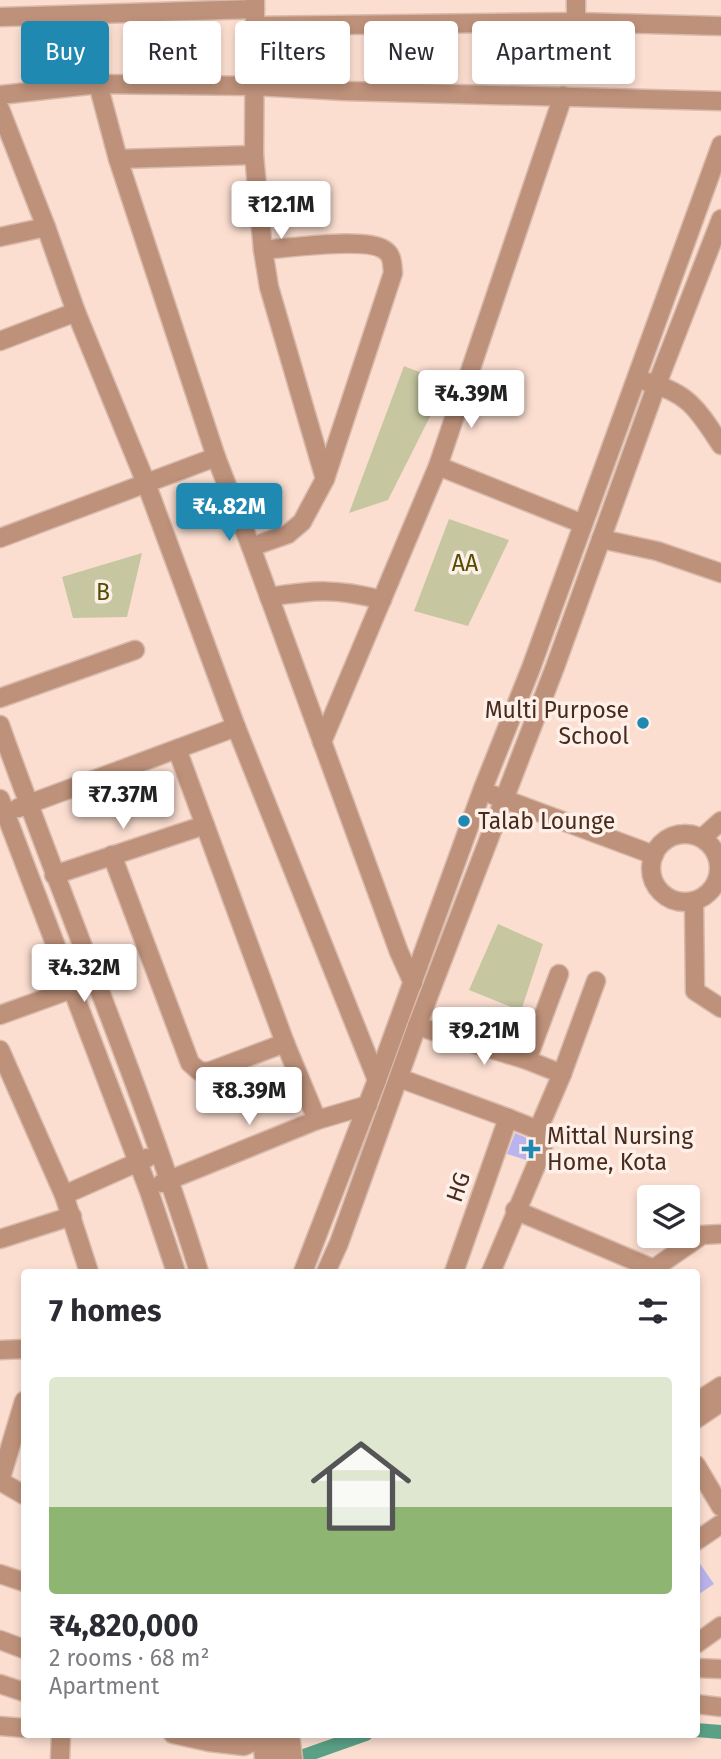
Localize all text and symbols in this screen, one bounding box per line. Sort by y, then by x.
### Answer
chip: Buy [21,21,109,84]
chip: Rent [123,21,221,84]
chip: Filters [235,21,350,84]
chip: New [364,21,458,84]
chip: Apartment [472,21,635,84]
pin: ₹12.1M [224,182,338,241]
text: ₹12.1M [248,190,315,218]
pin: ₹4.39M [414,370,528,430]
text: ₹4.39M [434,379,508,407]
pin: ₹4.82M [172,484,286,543]
text: ₹4.82M [192,492,266,520]
park label: AA [452,549,479,577]
park label: B [96,578,110,606]
place label: Multi Purpose School [485,696,629,750]
marker: Multi Purpose School [635,715,651,731]
pin: ₹7.37M [66,772,180,831]
text: ₹7.37M [88,780,158,808]
place label: Talab Lounge [478,807,615,835]
marker: Talab Lounge [456,813,472,829]
pin: ₹4.32M [27,944,141,1004]
text: ₹4.32M [48,953,120,981]
pin: ₹9.21M [427,1007,541,1067]
text: ₹9.21M [448,1016,520,1044]
pin: ₹8.39M [192,1068,306,1127]
text: ₹8.39M [212,1076,286,1104]
place label: Mittal Nursing Home, Kota [547,1122,693,1176]
marker: Mittal Nursing Home, Kota [521,1139,541,1159]
street label: HG [440,1168,476,1206]
map controls [637,1185,700,1248]
button: layers [637,1185,700,1248]
icon: filters [634,1292,672,1330]
text: 7 homes [49,1293,161,1329]
icon: home [298,1423,424,1549]
text: ₹4,820,000 [49,1608,198,1644]
text: 2 rooms · 68 m² [49,1644,210,1672]
text: Apartment [49,1672,159,1700]

